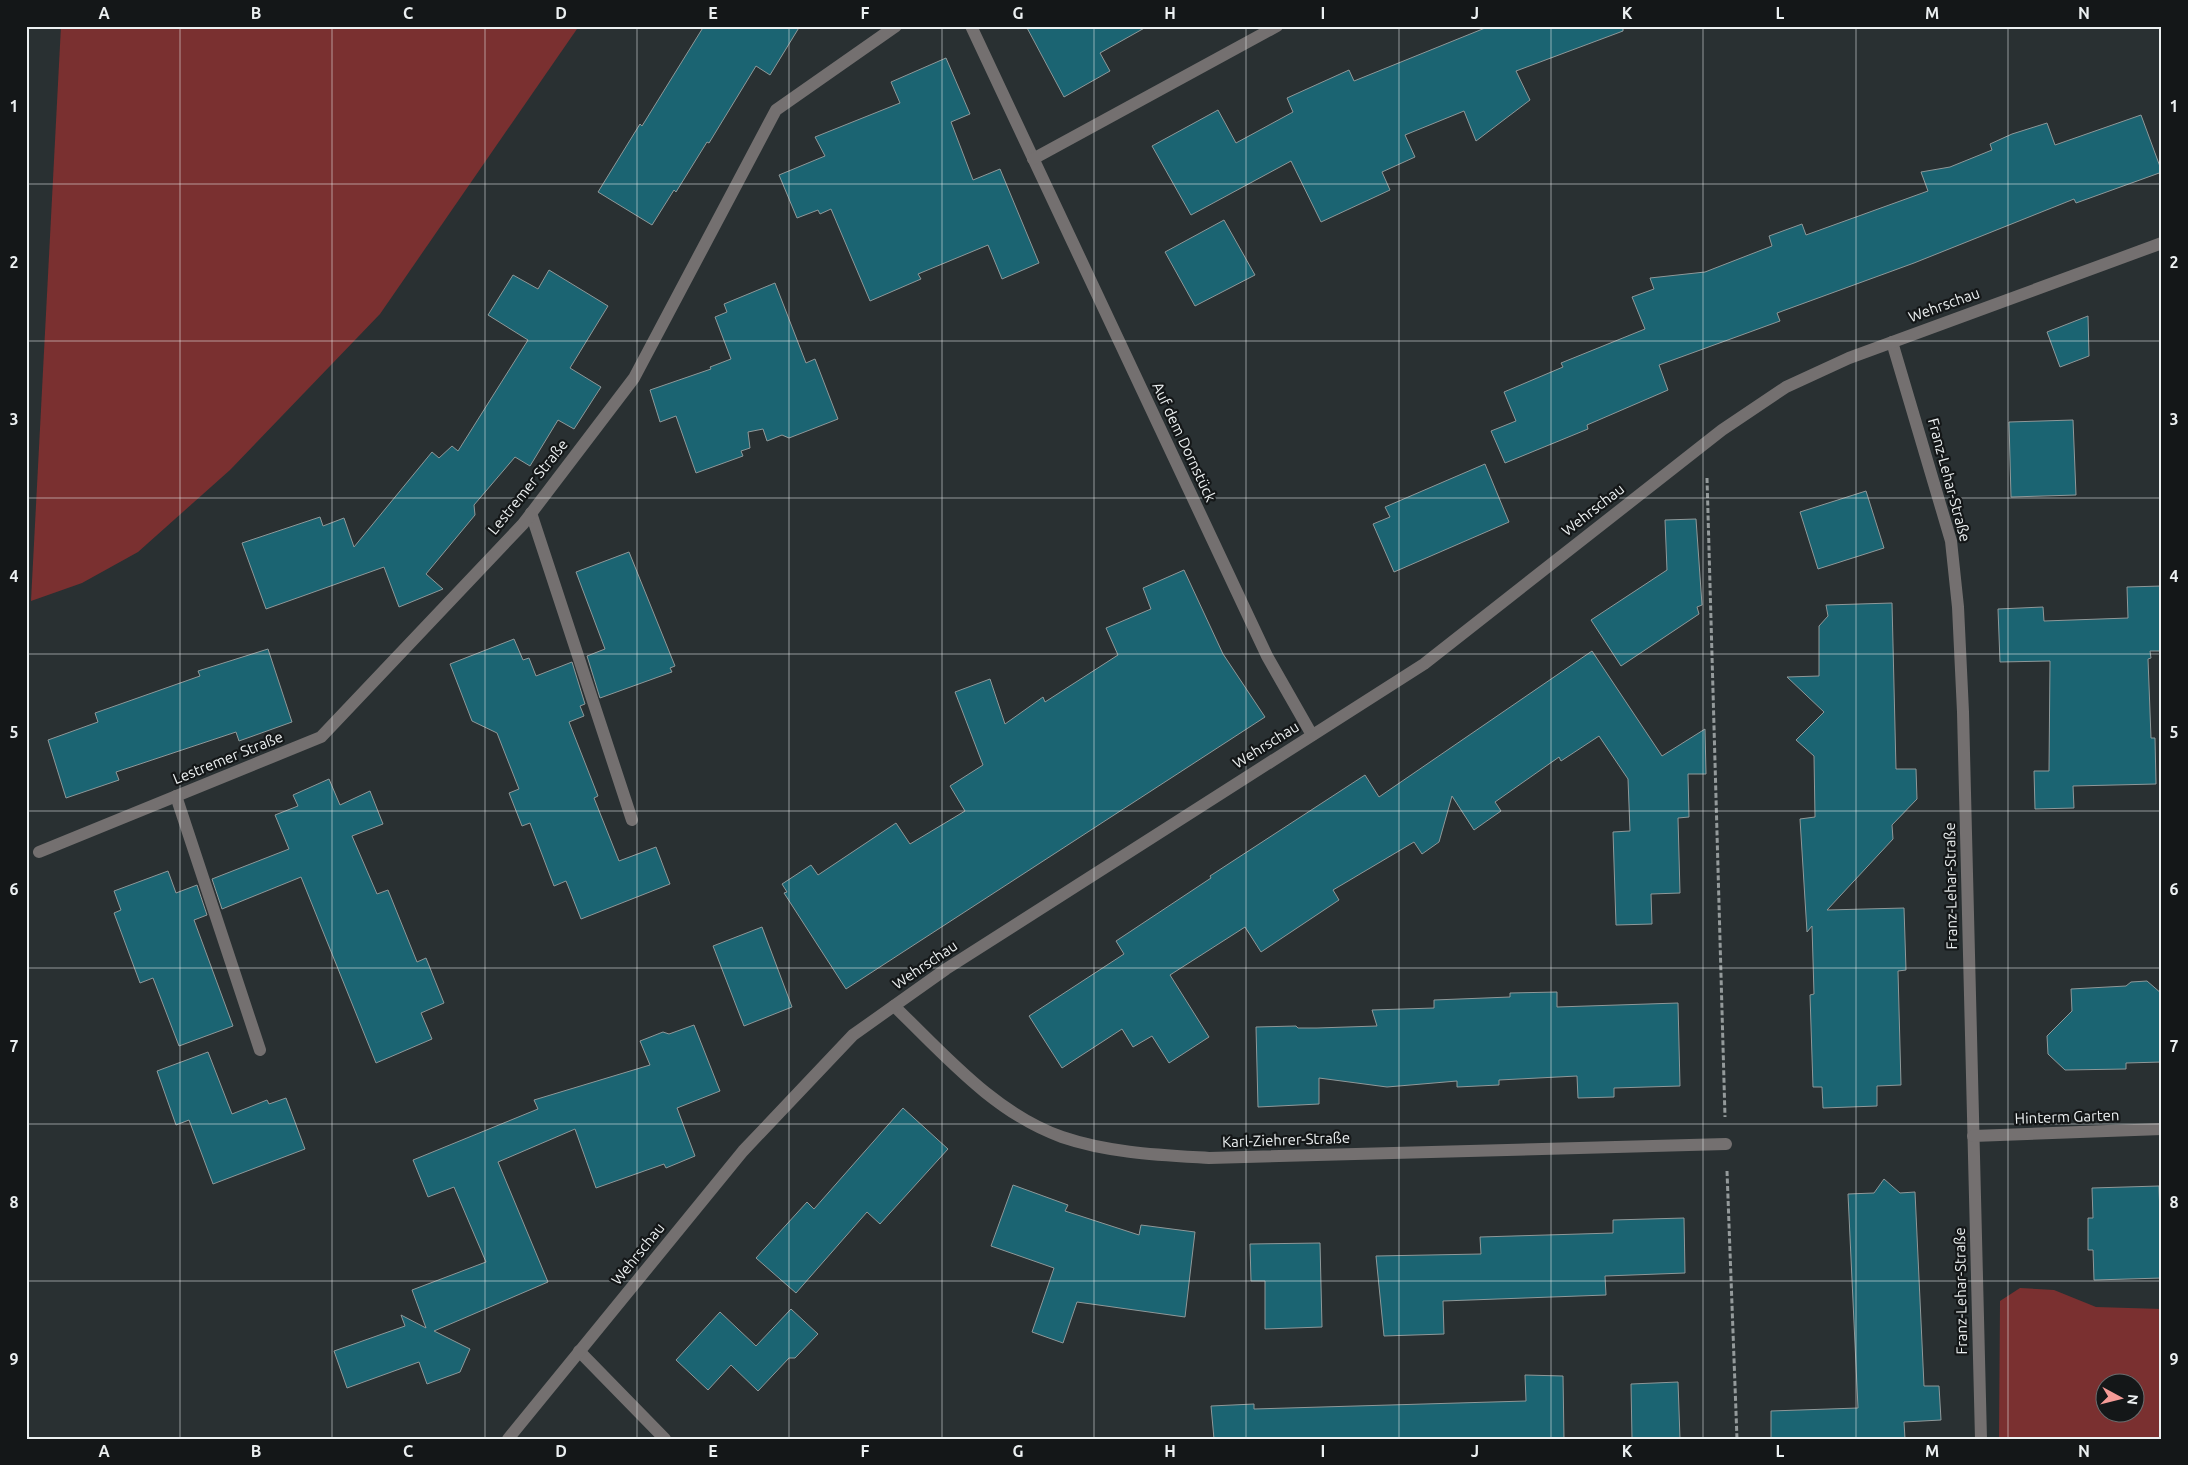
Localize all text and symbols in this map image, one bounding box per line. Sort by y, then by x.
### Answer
text: A [98,4,110,22]
text: B [251,4,261,22]
text: C [403,4,413,22]
text: D [555,4,567,22]
text: E [708,4,718,22]
text: F [861,4,870,22]
text: G [1012,4,1024,22]
text: H [1164,4,1176,22]
text: I [1321,4,1325,22]
text: J [1471,4,1479,22]
text: K [1622,4,1633,22]
text: L [1776,4,1785,22]
text: M [1925,4,1939,22]
text: N [2078,4,2090,22]
text: 1 [9,97,19,115]
text: 1 [2169,97,2179,115]
text: 2 [9,253,19,271]
text: 2 [2169,253,2179,271]
street label: Wehrschau [1906,284,1982,325]
street label: Auf dem Dornstück [1149,379,1220,505]
text: 3 [9,410,19,428]
text: 3 [2169,410,2179,428]
street label: Franz-Lehar-Straße [1925,416,1974,544]
street label: Lestremer Straße [484,436,571,538]
street label: Wehrschau [1558,480,1627,539]
text: 4 [9,567,19,585]
text: 4 [2169,567,2179,585]
street label: Wehrschau [1230,718,1302,772]
text: 5 [9,723,19,741]
text: 5 [2169,723,2179,741]
street label: Lestremer Straße [170,728,285,787]
street label: Franz-Lehar-Straße [1941,822,1960,950]
text: 6 [9,880,19,898]
text: 6 [2169,880,2179,898]
street label: Wehrschau [889,937,960,992]
text: 7 [9,1037,19,1055]
text: 7 [2169,1037,2179,1055]
street label: Hinterm Garten [2014,1106,2120,1127]
street label: Karl-Ziehrer-Straße [1222,1129,1350,1150]
text: 8 [9,1193,19,1211]
text: 8 [2169,1193,2179,1211]
street label: Wehrschau [608,1219,668,1288]
street label: Franz-Lehar-Straße [1951,1227,1970,1355]
text: 9 [9,1350,19,1368]
text: 9 [2169,1350,2179,1368]
north arrow [2096,1372,2146,1422]
text: N [2124,1393,2141,1406]
text: A [98,1442,110,1460]
text: B [251,1442,261,1460]
text: C [403,1442,413,1460]
text: D [555,1442,567,1460]
text: E [708,1442,718,1460]
text: F [861,1442,870,1460]
text: G [1012,1442,1024,1460]
text: H [1164,1442,1176,1460]
text: I [1321,1442,1325,1460]
text: J [1471,1442,1479,1460]
text: K [1622,1442,1633,1460]
text: L [1776,1442,1785,1460]
text: M [1925,1442,1939,1460]
text: N [2078,1442,2090,1460]

